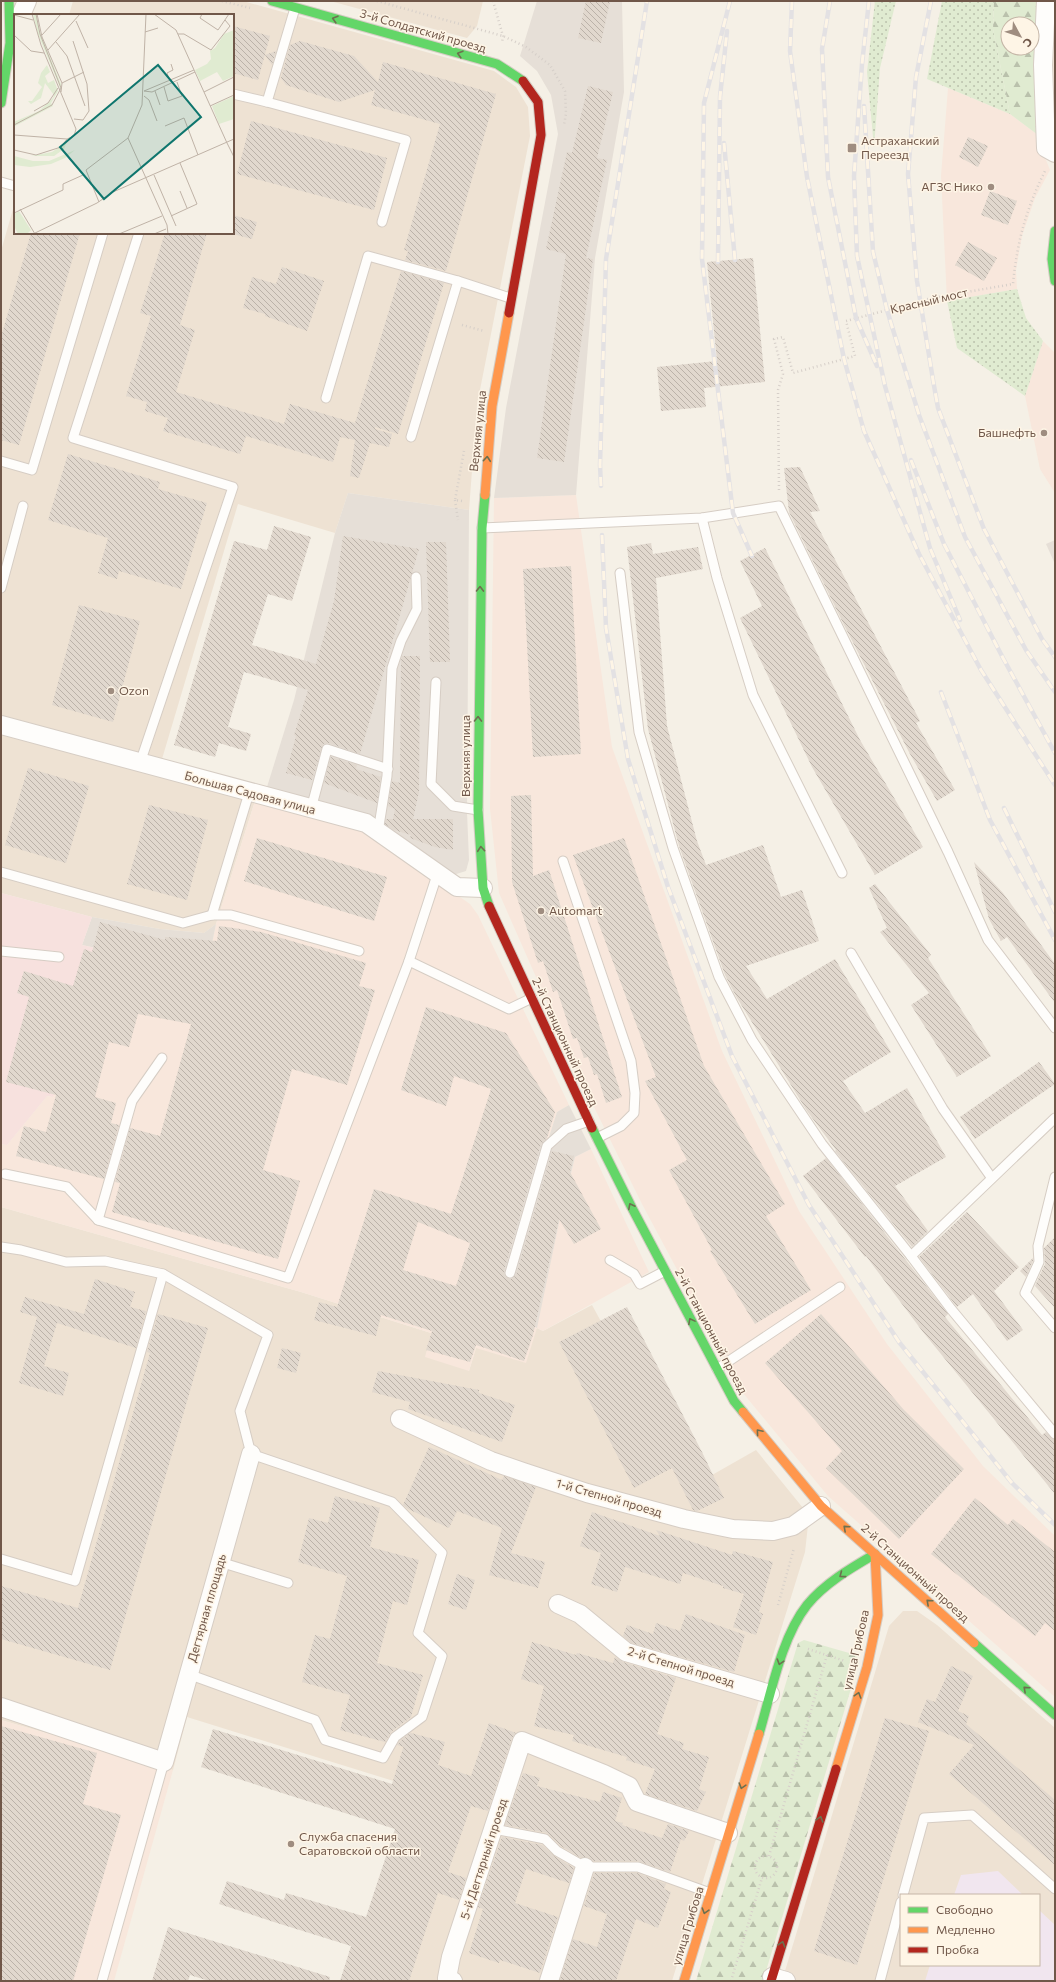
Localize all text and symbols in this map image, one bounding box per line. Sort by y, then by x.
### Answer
street label: 3-й Солдатский проезд [359,5,488,55]
inset map [14,14,234,234]
one-way arrow [332,15,339,24]
north arrow [1000,16,1040,56]
text: С [1020,36,1035,50]
one-way arrow [457,50,464,59]
place label: Астраханский Переезд [861,133,939,161]
marker: Астраханский Переезд [846,142,858,154]
place label: АГЗС Нико [921,179,983,193]
marker: АГЗС Нико [986,182,996,192]
street label: Красный мост [889,284,969,316]
street label: Верхняя улица [466,389,488,472]
place label: Башнефть [978,425,1036,439]
marker: Башнефть [1039,428,1049,438]
one-way arrow [483,456,492,462]
one-way arrow [476,586,485,592]
place label: Ozon [119,683,149,697]
marker: Ozon [106,686,116,696]
street label: Верхняя улица [458,715,472,797]
one-way arrow [474,716,482,722]
street label: Большая Садовая улица [183,768,317,816]
one-way arrow [476,846,485,852]
place label: Automart [549,903,602,917]
marker: Automart [536,906,546,916]
street label: 2-й Станционный проезд [530,975,602,1108]
one-way arrow [628,1203,636,1211]
street label: 2-й Станционный проезд [673,1265,751,1396]
one-way arrow [689,1318,696,1326]
one-way arrow [757,1429,764,1436]
street label: 1-й Степной проезд [555,1475,664,1519]
street label: 2-й Станционный проезд [859,1520,973,1624]
one-way arrow [843,1525,851,1533]
street label: Дегтярная площадь [184,1552,228,1664]
one-way arrow [839,1570,846,1578]
one-way arrow [926,1599,934,1607]
street label: улица Грибова [839,1608,871,1691]
street label: 2-й Степной проезд [626,1643,736,1689]
one-way arrow [776,1658,785,1665]
one-way arrow [1023,1686,1031,1693]
one-way arrow [853,1692,862,1699]
one-way arrow [738,1783,747,1790]
street label: 5-й Дегтярный проезд [457,1797,509,1921]
one-way arrow [815,1816,824,1823]
place label: Служба спасения Саратовской области [299,1829,420,1857]
marker: Служба спасения Саратовской области [286,1839,296,1849]
street label: улица Грибова [668,1885,706,1967]
legend [900,1894,1040,1966]
text: Свободно [936,1902,993,1916]
one-way arrow [701,1907,710,1914]
text: Медленно [936,1922,995,1936]
one-way arrow [777,1940,786,1947]
text: Пробка [936,1942,979,1956]

